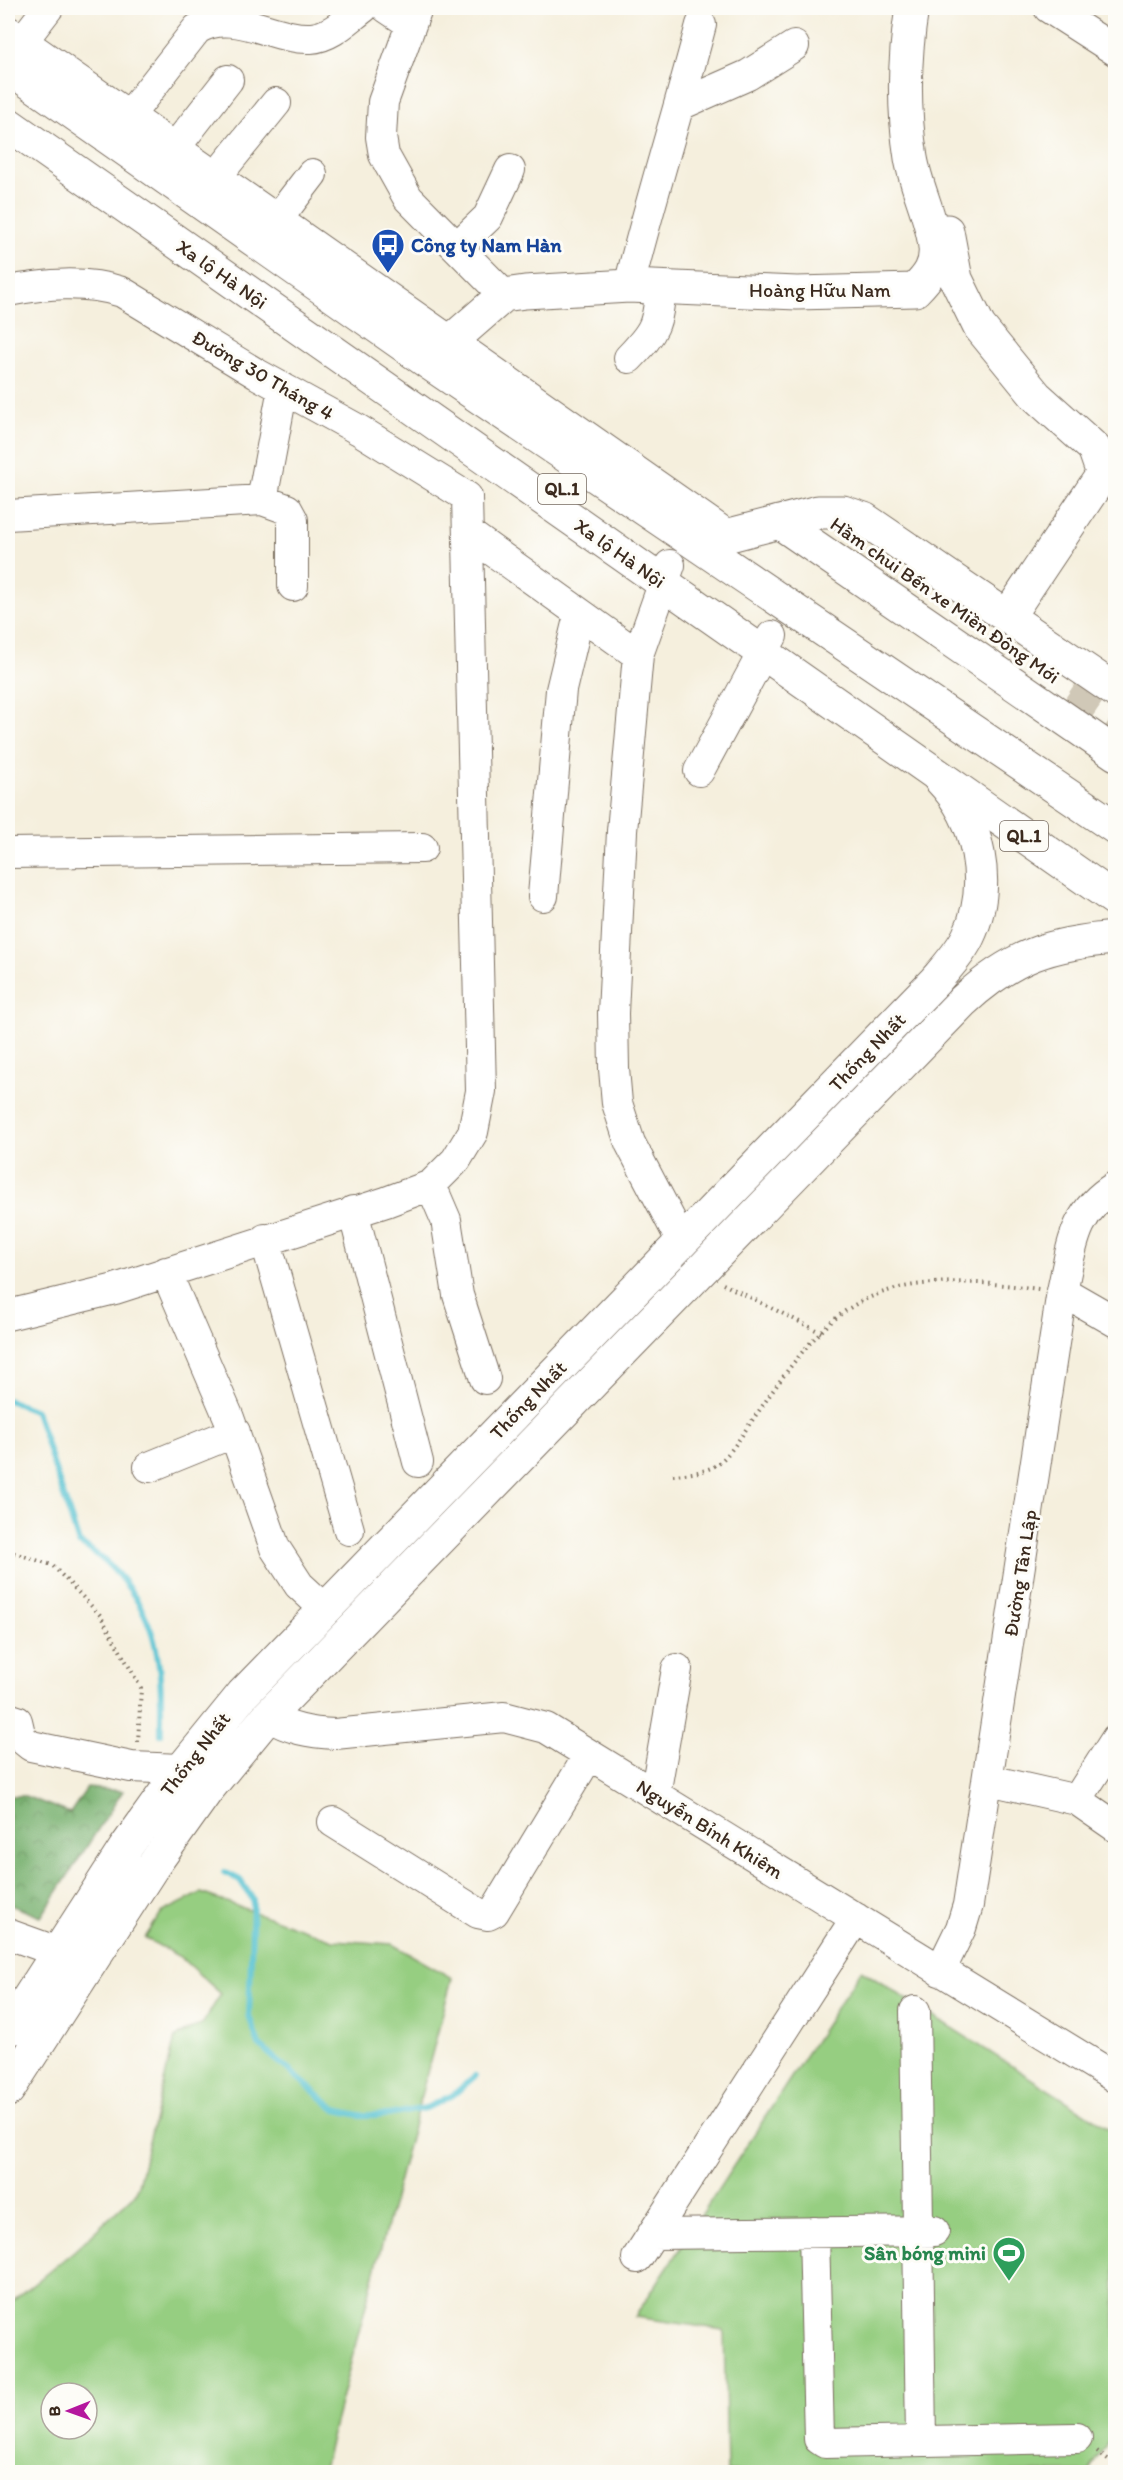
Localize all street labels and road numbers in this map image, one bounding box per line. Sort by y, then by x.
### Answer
street label: Xa lộ Hà Nội [172,234,272,314]
street label: Hoàng Hữu Nam [749,278,891,302]
street label: Đường 30 Tháng 4 [188,325,338,425]
road number: QL.1 [538,474,586,504]
street label: Hầm chui Bến xe Miền Đông Mới [826,512,1064,688]
street label: Xa lộ Hà Nội [570,513,670,593]
road number: QL.1 [1000,821,1048,851]
street label: Thống Nhất [824,1008,910,1096]
street label: Thống Nhất [485,1356,571,1444]
street label: Đường Tân Lập [998,1508,1042,1638]
street label: Thống Nhất [155,1707,235,1801]
street label: Nguyễn Bỉnh Khiêm [632,1774,788,1884]

